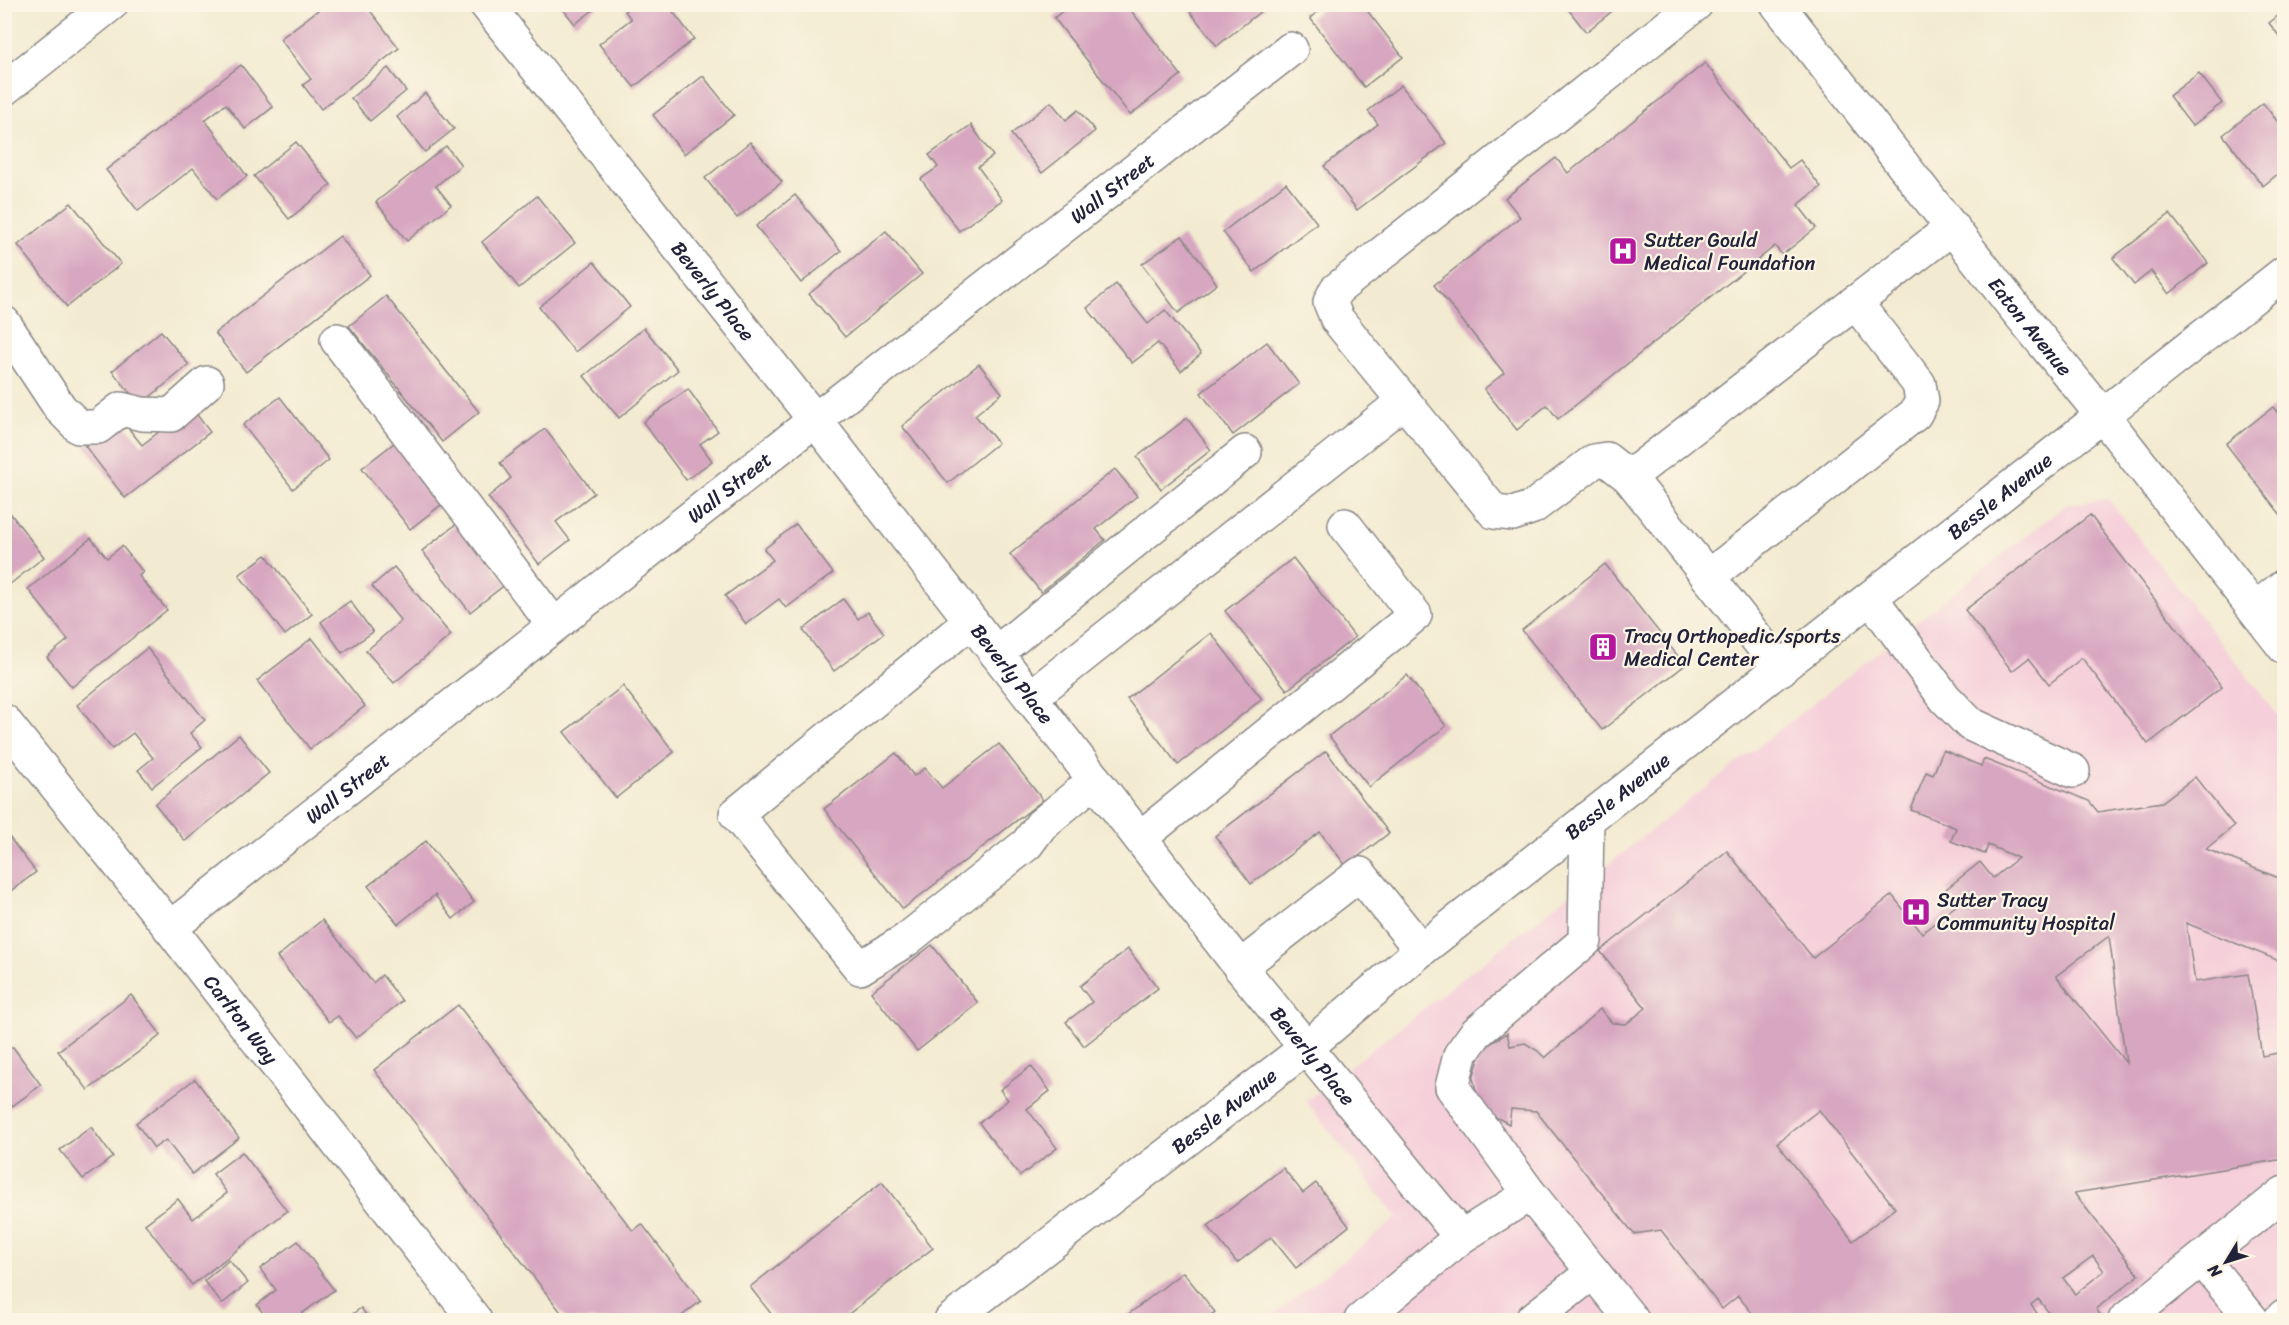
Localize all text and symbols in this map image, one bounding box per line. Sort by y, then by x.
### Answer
street label: Wall Street [1062,143,1163,233]
place label: Sutter Gould Medical Foundation [1644,223,1815,281]
street label: Beverly Place [662,233,764,349]
hospital icon: Sutter Gould Medical Foundation [1607,235,1639,267]
street label: Eaton Avenue [1979,269,2081,384]
street label: Wall Street [679,443,780,532]
street label: Bessle Avenue [1939,443,2060,549]
street label: Beverly Place [962,616,1063,732]
place label: Tracy Orthopedic/sports Medical Center [1624,619,1841,677]
building icon: Tracy Orthopedic/sports Medical Center [1587,631,1619,663]
street label: Wall Street [297,743,398,833]
street label: Bessle Avenue [1557,743,1678,849]
place label: Sutter Tracy Community Hospital [1937,883,2115,941]
hospital icon: Sutter Tracy Community Hospital [1900,896,1932,928]
street label: Carlton Way [195,967,288,1073]
street label: Beverly Place [1261,998,1364,1114]
street label: Bessle Avenue [1163,1058,1285,1163]
north arrow [2196,1232,2256,1292]
text: N [2199,1257,2230,1285]

